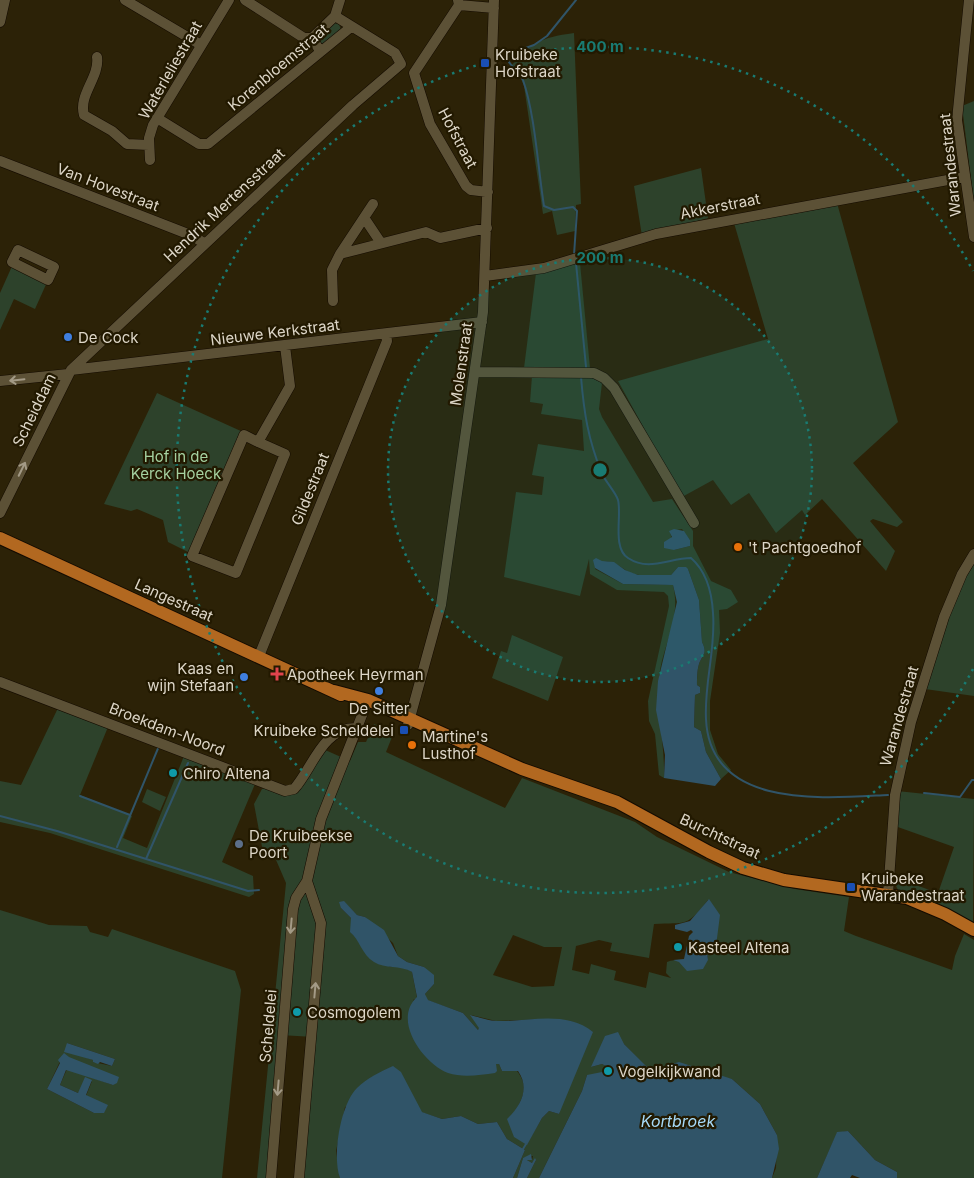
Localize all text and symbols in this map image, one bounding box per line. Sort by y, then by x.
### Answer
street label: Waterleliestraat [134,17,206,123]
street label: Korenbloemstraat [224,19,332,115]
text: 400 m [576,37,624,56]
place label: Kruibeke Hofstraat [495,45,561,81]
marker: Kruibeke Hofstraat [479,57,491,69]
street label: Hofstraat [434,105,482,171]
street label: Warandestraat [935,112,965,217]
street label: Hendrik Mertensstraat [160,144,289,266]
street label: Van Hovestraat [54,159,162,215]
street label: Akkerstraat [678,189,762,223]
text: 200 m [577,248,623,267]
street label: Nieuwe Kerkstraat [209,315,341,349]
street label: Molenstraat [446,321,476,407]
place label: De Cock [78,328,139,347]
marker: De Cock [62,331,74,343]
street label: Scheiddam [8,370,60,450]
one-way arrow [9,375,25,385]
park label: Hof in de Kerck Hoeck [131,447,222,483]
street label: Gildestraat [287,450,333,528]
centre of rings [591,461,609,479]
one-way arrow [17,462,27,477]
place label: 't Pachtgoedhof [748,538,862,557]
marker: 't Pachtgoedhof [732,541,744,553]
street label: Langestraat [132,574,216,626]
place label: Kaas en wijn Stefaan [147,659,234,695]
street label: Warandestraat [876,664,922,768]
place label: Apotheek Heyrman [287,665,424,684]
marker: Apotheek Heyrman [271,668,283,680]
marker: Kaas en wijn Stefaan [238,671,250,683]
marker: De Sitter [373,685,385,697]
street label: Broekdam-Noord [106,698,228,760]
place label: De Sitter [349,699,410,718]
place label: Kruibeke Scheldelei [254,721,394,740]
marker: Kruibeke Scheldelei [398,724,410,736]
place label: Martine's Lusthof [422,727,488,763]
marker: Martine's Lusthof [406,739,418,751]
place label: Chiro Altena [183,764,270,783]
marker: Chiro Altena [167,767,179,779]
street label: Burchtstraat [677,809,763,863]
place label: De Kruibeekse Poort [249,826,353,862]
marker: De Kruibeekse Poort [233,838,245,850]
place label: Kruibeke Warandestraat [861,869,965,905]
marker: Kruibeke Warandestraat [845,881,857,893]
one-way arrow [287,918,296,934]
place label: Kasteel Altena [688,938,790,957]
marker: Kasteel Altena [672,941,684,953]
one-way arrow [310,982,320,998]
street label: Scheldelei [255,989,281,1063]
place label: Cosmogolem [307,1003,401,1022]
marker: Cosmogolem [291,1006,303,1018]
place label: Vogelkijkwand [618,1062,721,1081]
marker: Vogelkijkwand [602,1065,614,1077]
one-way arrow [273,1080,283,1096]
water label: Kortbroek [641,1111,715,1131]

